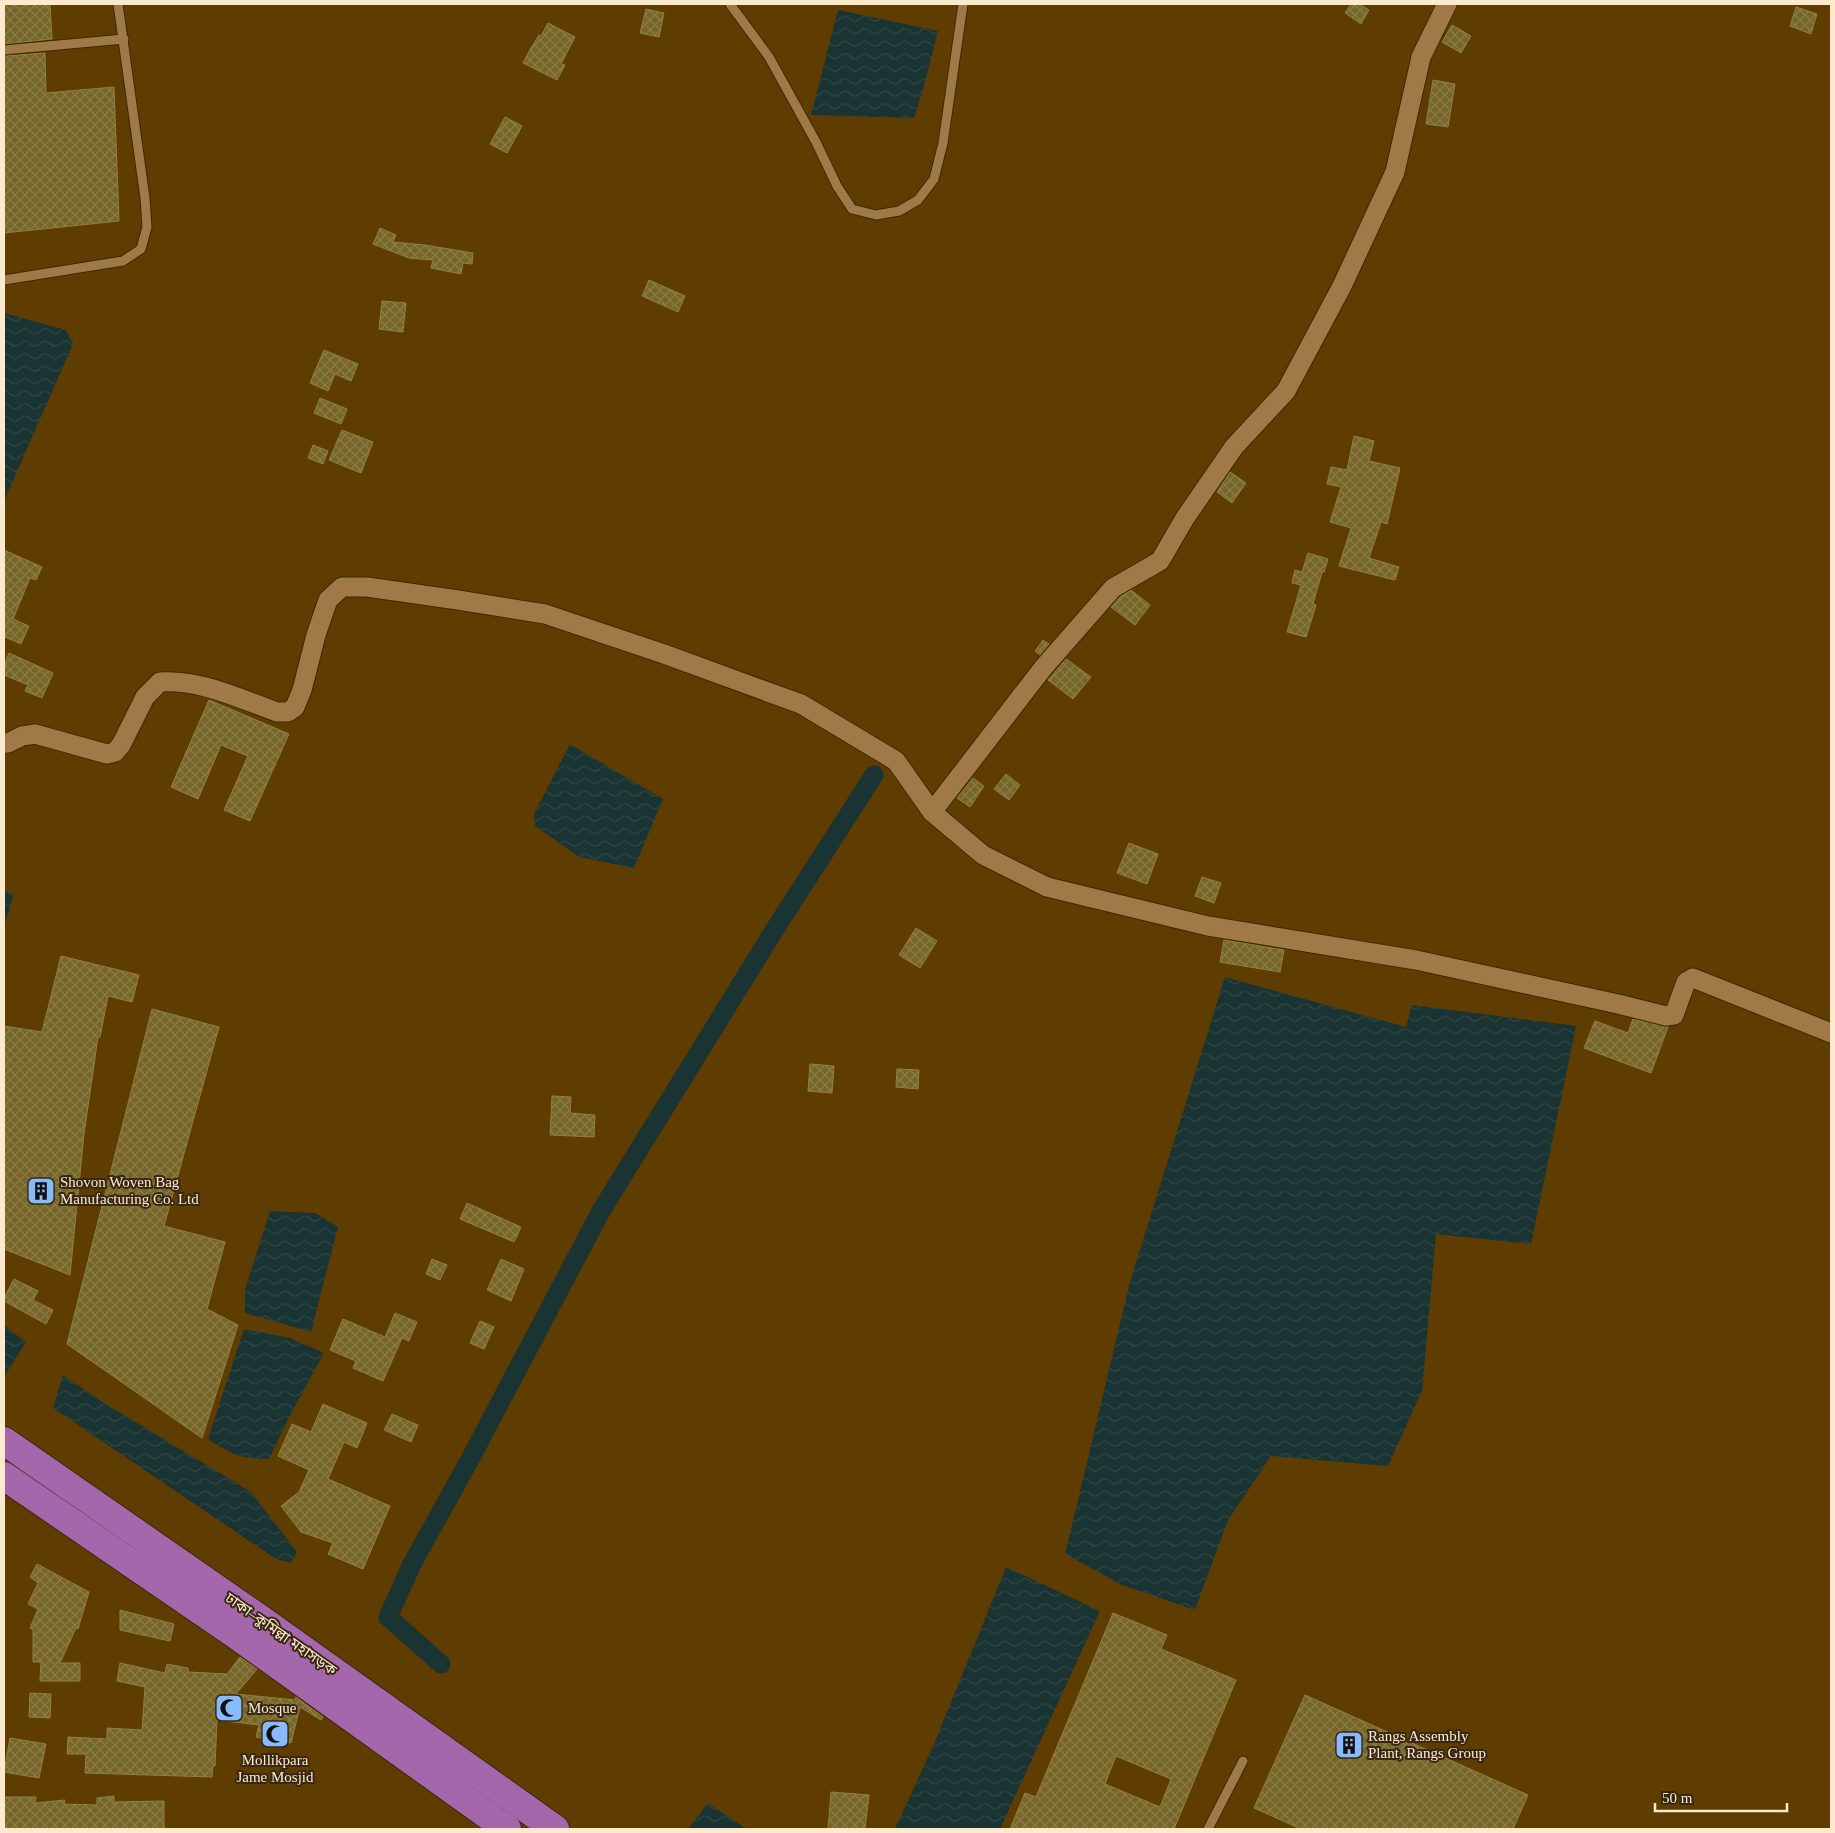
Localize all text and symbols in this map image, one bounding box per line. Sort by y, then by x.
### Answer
place label: Shovon Woven Bag Manufacturing Co. Ltd [60,1174,199,1207]
building icon: Shovon Woven Bag Manufacturing Co. Ltd [26,1176,56,1206]
street label: ঢাকা–কুমিল্লা মহাসড়ক [221,1589,340,1680]
mosque icon: Mosque [214,1693,244,1723]
place label: Mosque [248,1700,297,1716]
mosque icon: Mollikpara Jame Mosjid [260,1719,290,1749]
place label: Rangs Assembly Plant, Rangs Group [1368,1728,1486,1761]
building icon: Rangs Assembly Plant, Rangs Group [1334,1730,1364,1760]
place label: Mollikpara Jame Mosjid [236,1752,314,1785]
scale bar [1655,1780,1788,1812]
text: 50 m [1662,1790,1693,1806]

